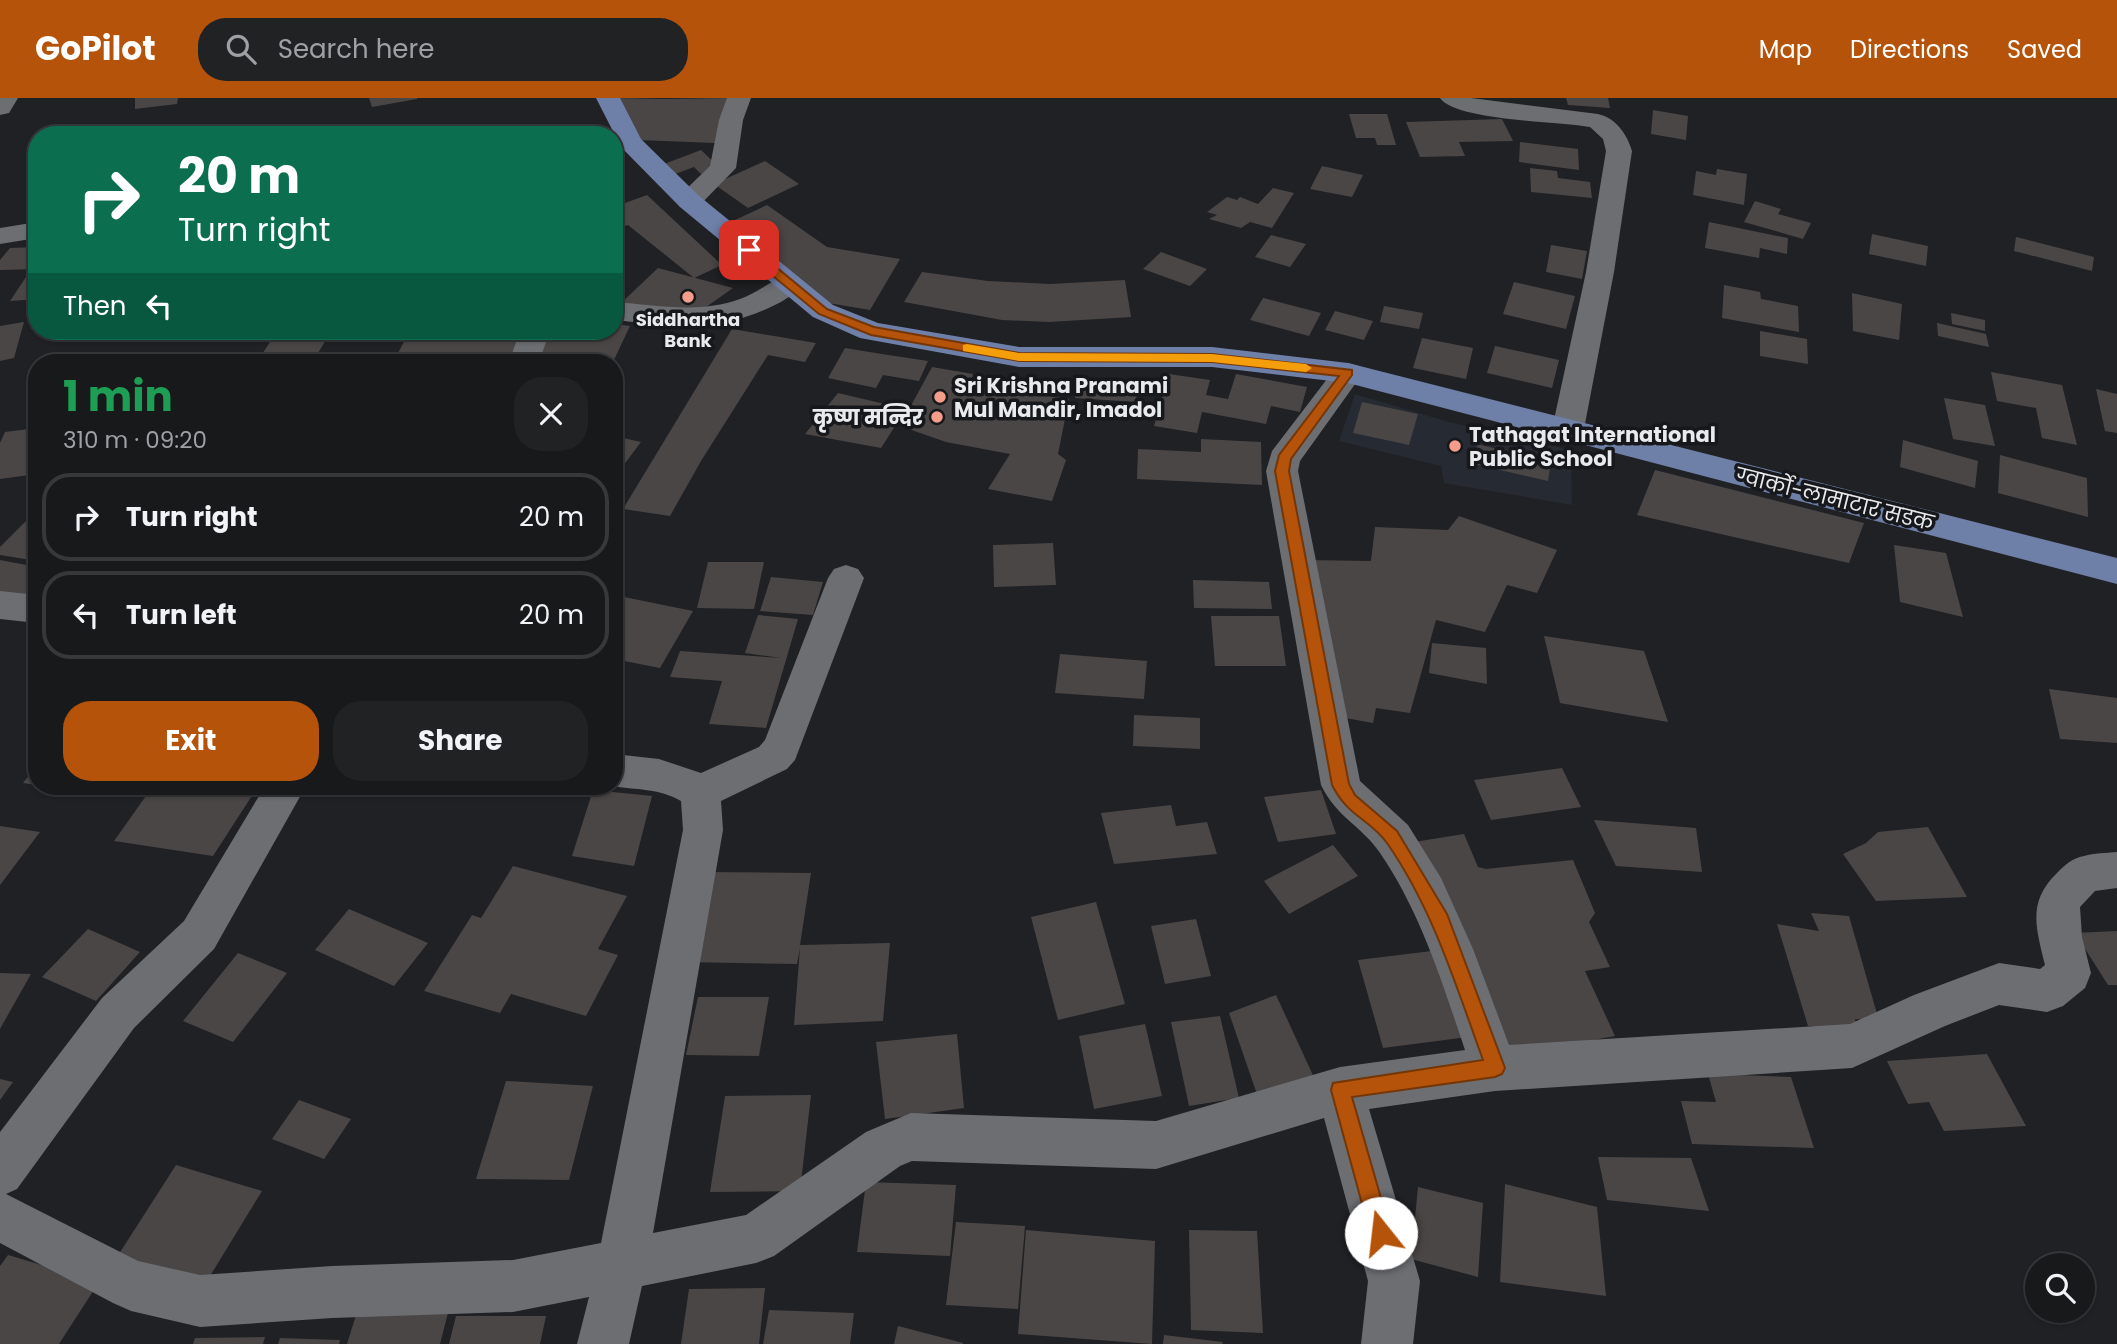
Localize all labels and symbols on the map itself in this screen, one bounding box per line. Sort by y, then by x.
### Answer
pin [719,220,779,280]
marker: Siddhartha Bank [680,289,696,305]
place label: Siddhartha Bank [636,307,740,353]
place label: Sri Krishna Pranami Mul Mandir, Imadol [954,371,1168,424]
marker: Sri Krishna Pranami Mul Mandir, Imadol [932,389,948,405]
place label: कृष्ण मन्दिर [812,403,924,433]
marker: कृष्ण मन्दिर [929,409,945,425]
place label: Tathagat International Public School [1469,420,1716,473]
marker: Tathagat International Public School [1447,438,1463,454]
street label: ग्वार्को-लामाटार सडक [1732,460,1938,538]
position arrow [1344,1196,1418,1270]

